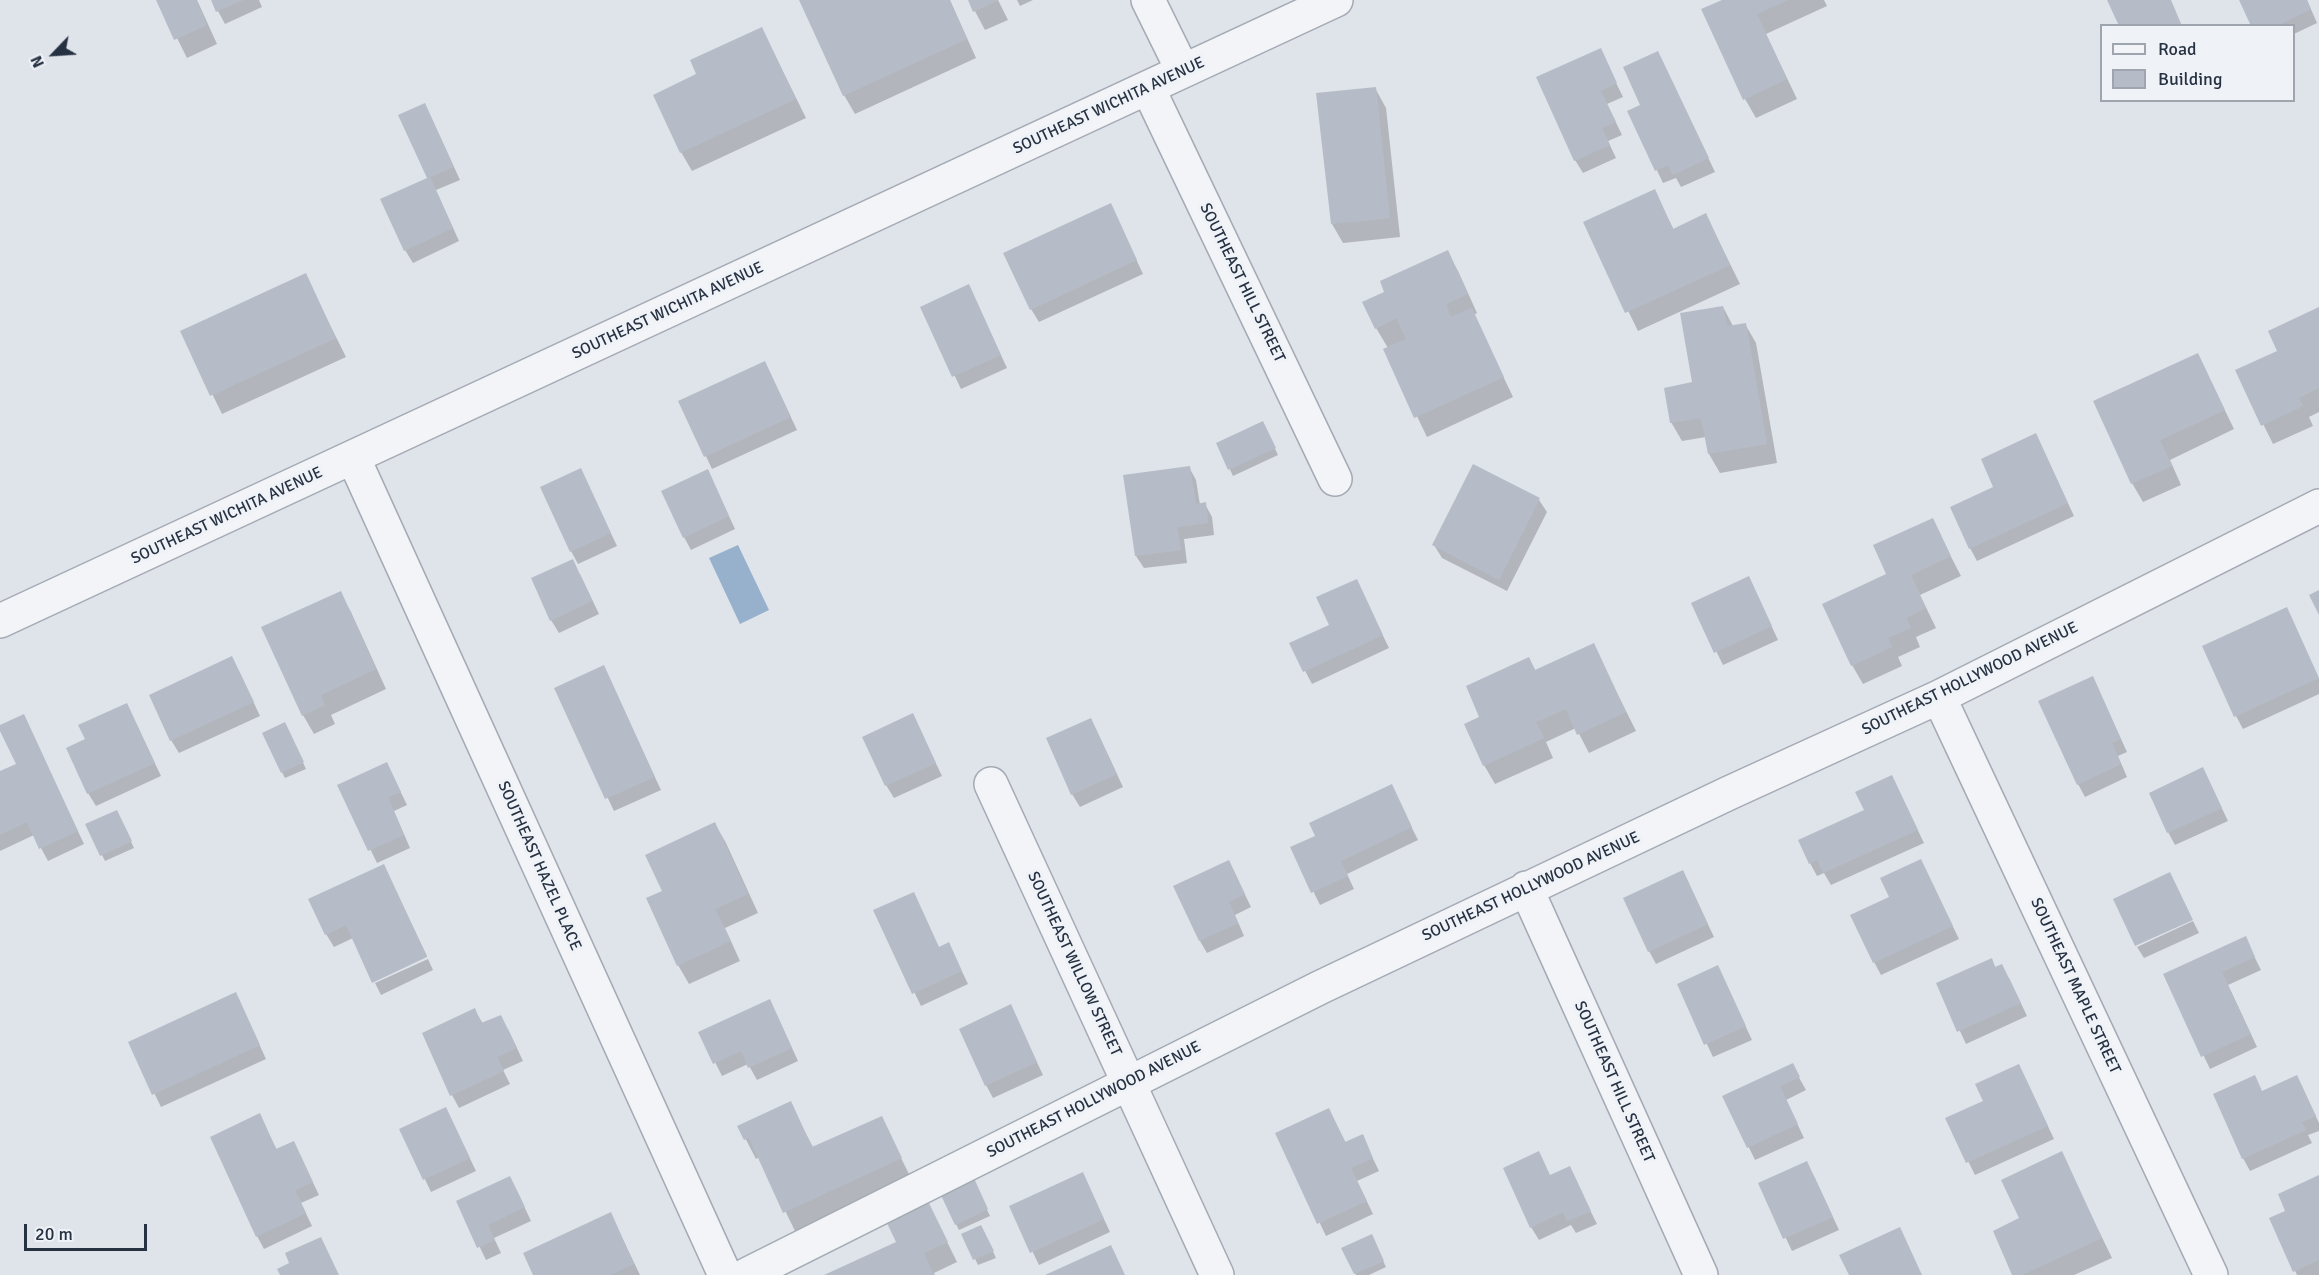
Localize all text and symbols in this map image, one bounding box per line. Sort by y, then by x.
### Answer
north arrow [24,24,84,84]
legend [2100,24,2295,102]
text: Road [2158,38,2197,60]
text: N [26,52,49,71]
street label: SOUTHEAST WICHITA AVENUE [1010,53,1208,159]
text: Building [2158,68,2222,90]
street label: SOUTHEAST HILL STREET [1195,200,1289,366]
street label: SOUTHEAST WICHITA AVENUE [569,258,767,364]
street label: SOUTHEAST WICHITA AVENUE [128,463,326,569]
street label: SOUTHEAST HOLLYWOOD AVENUE [1859,618,2081,740]
street label: SOUTHEAST HAZEL PLACE [493,778,585,954]
street label: SOUTHEAST HOLLYWOOD AVENUE [1419,828,1643,946]
street label: SOUTHEAST WILLOW STREET [1023,869,1125,1059]
street label: SOUTHEAST MAPLE STREET [2026,895,2124,1077]
street label: SOUTHEAST HILL STREET [1570,998,1658,1166]
street label: SOUTHEAST HOLLYWOOD AVENUE [984,1037,1204,1163]
scale bar [27,1212,150,1250]
text: 20 m [35,1223,73,1245]

